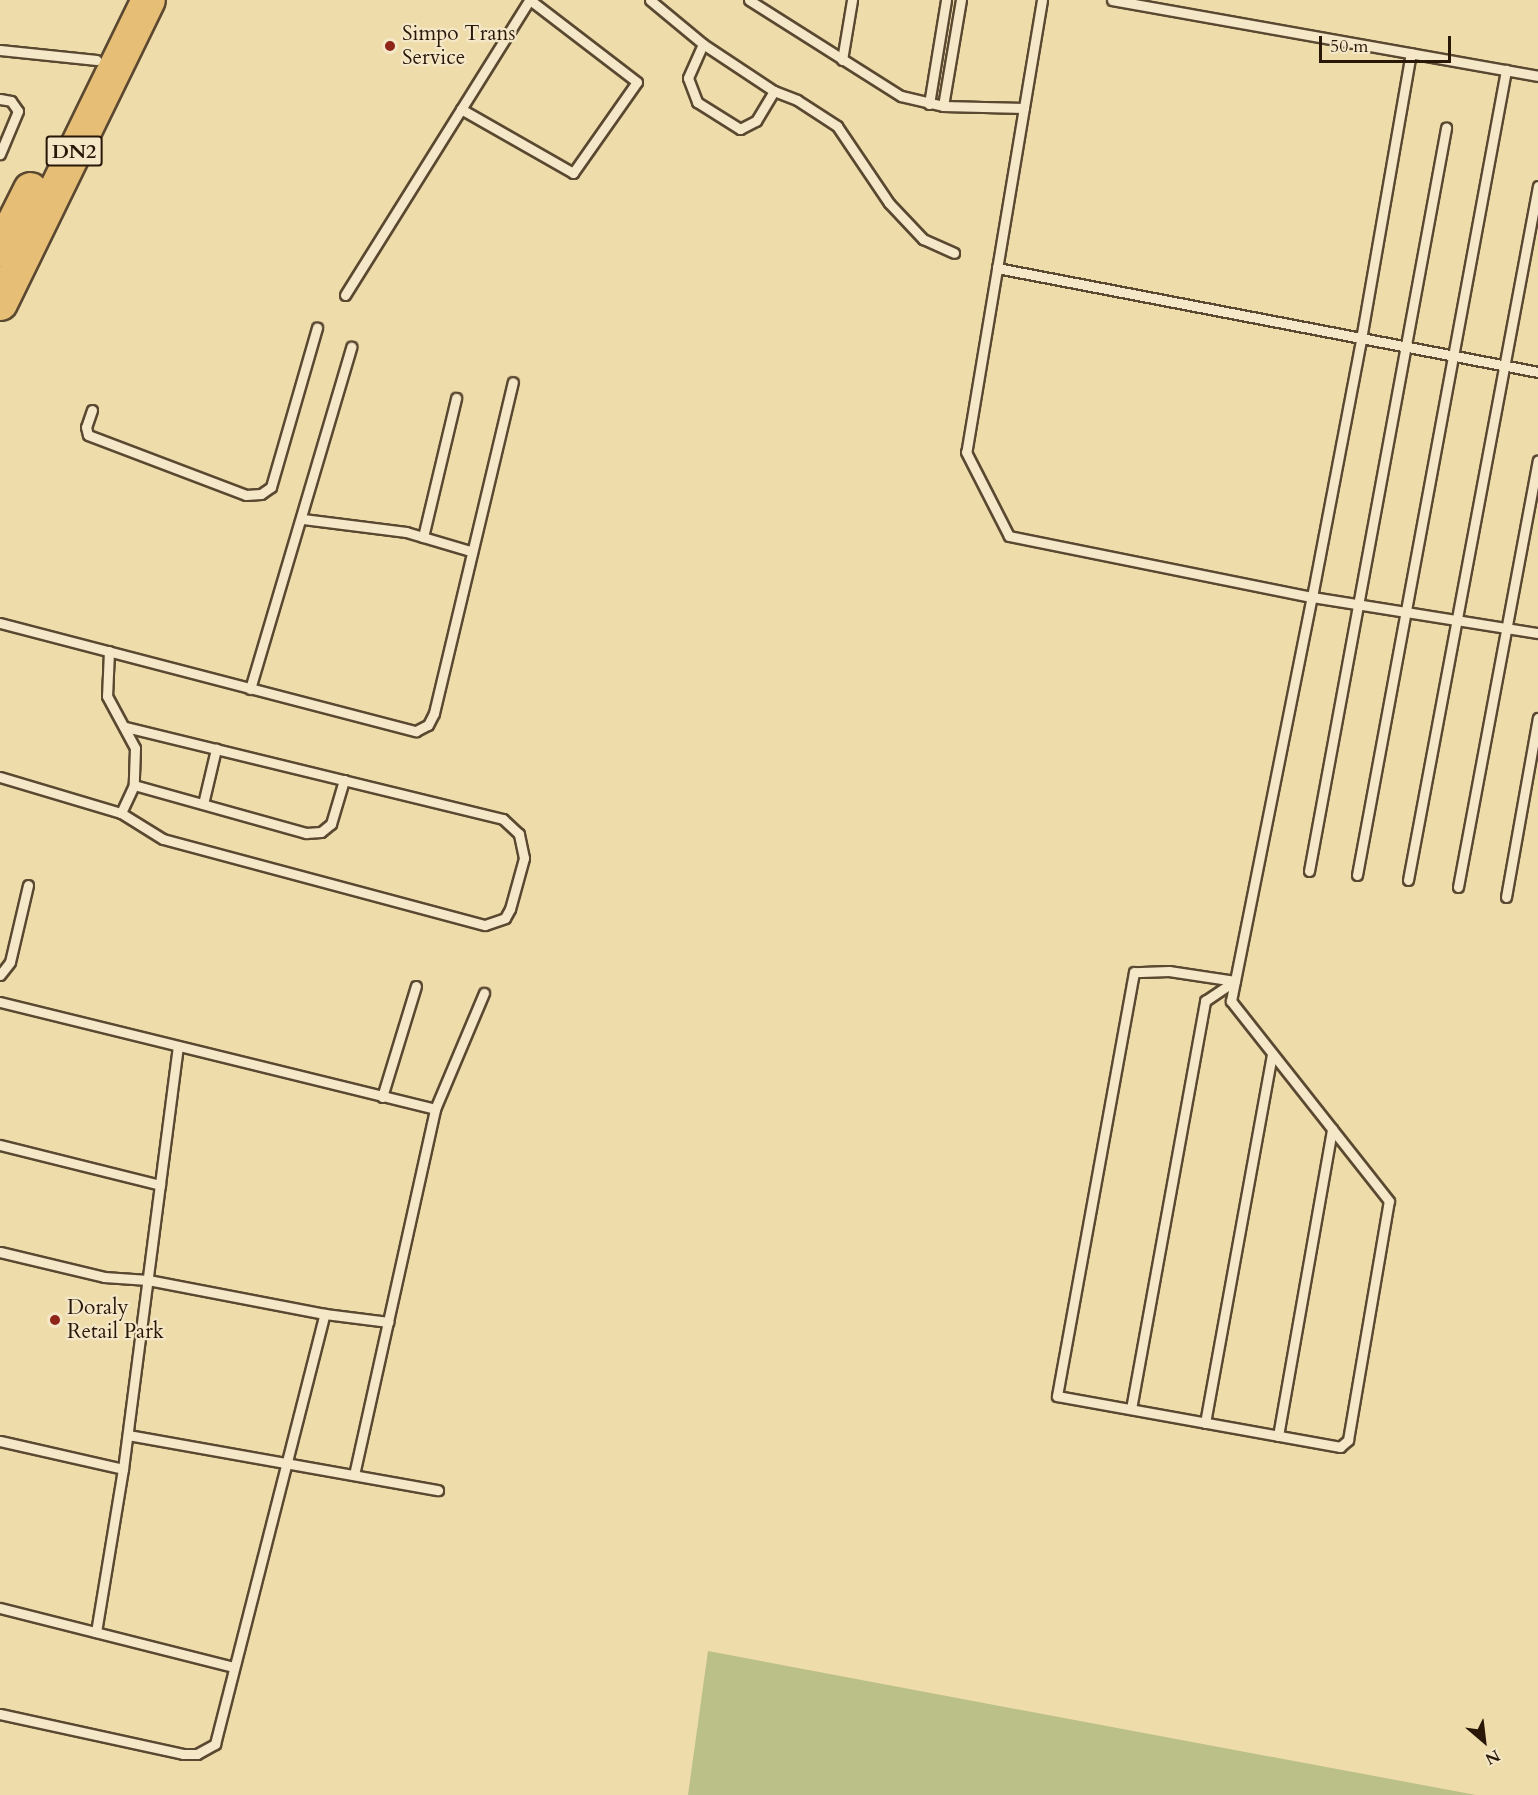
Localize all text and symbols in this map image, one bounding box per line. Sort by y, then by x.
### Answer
place label: Simpo Trans Service [402,21,515,71]
scale bar [1322,24,1454,62]
text: 50 m [1330,34,1369,59]
marker: Simpo Trans Service [383,39,397,53]
road number: DN2 [46,134,103,168]
place label: Doraly Retail Park [67,1295,164,1345]
marker: Doraly Retail Park [48,1313,62,1327]
north arrow [1454,1711,1514,1771]
text: N [1481,1744,1504,1770]

